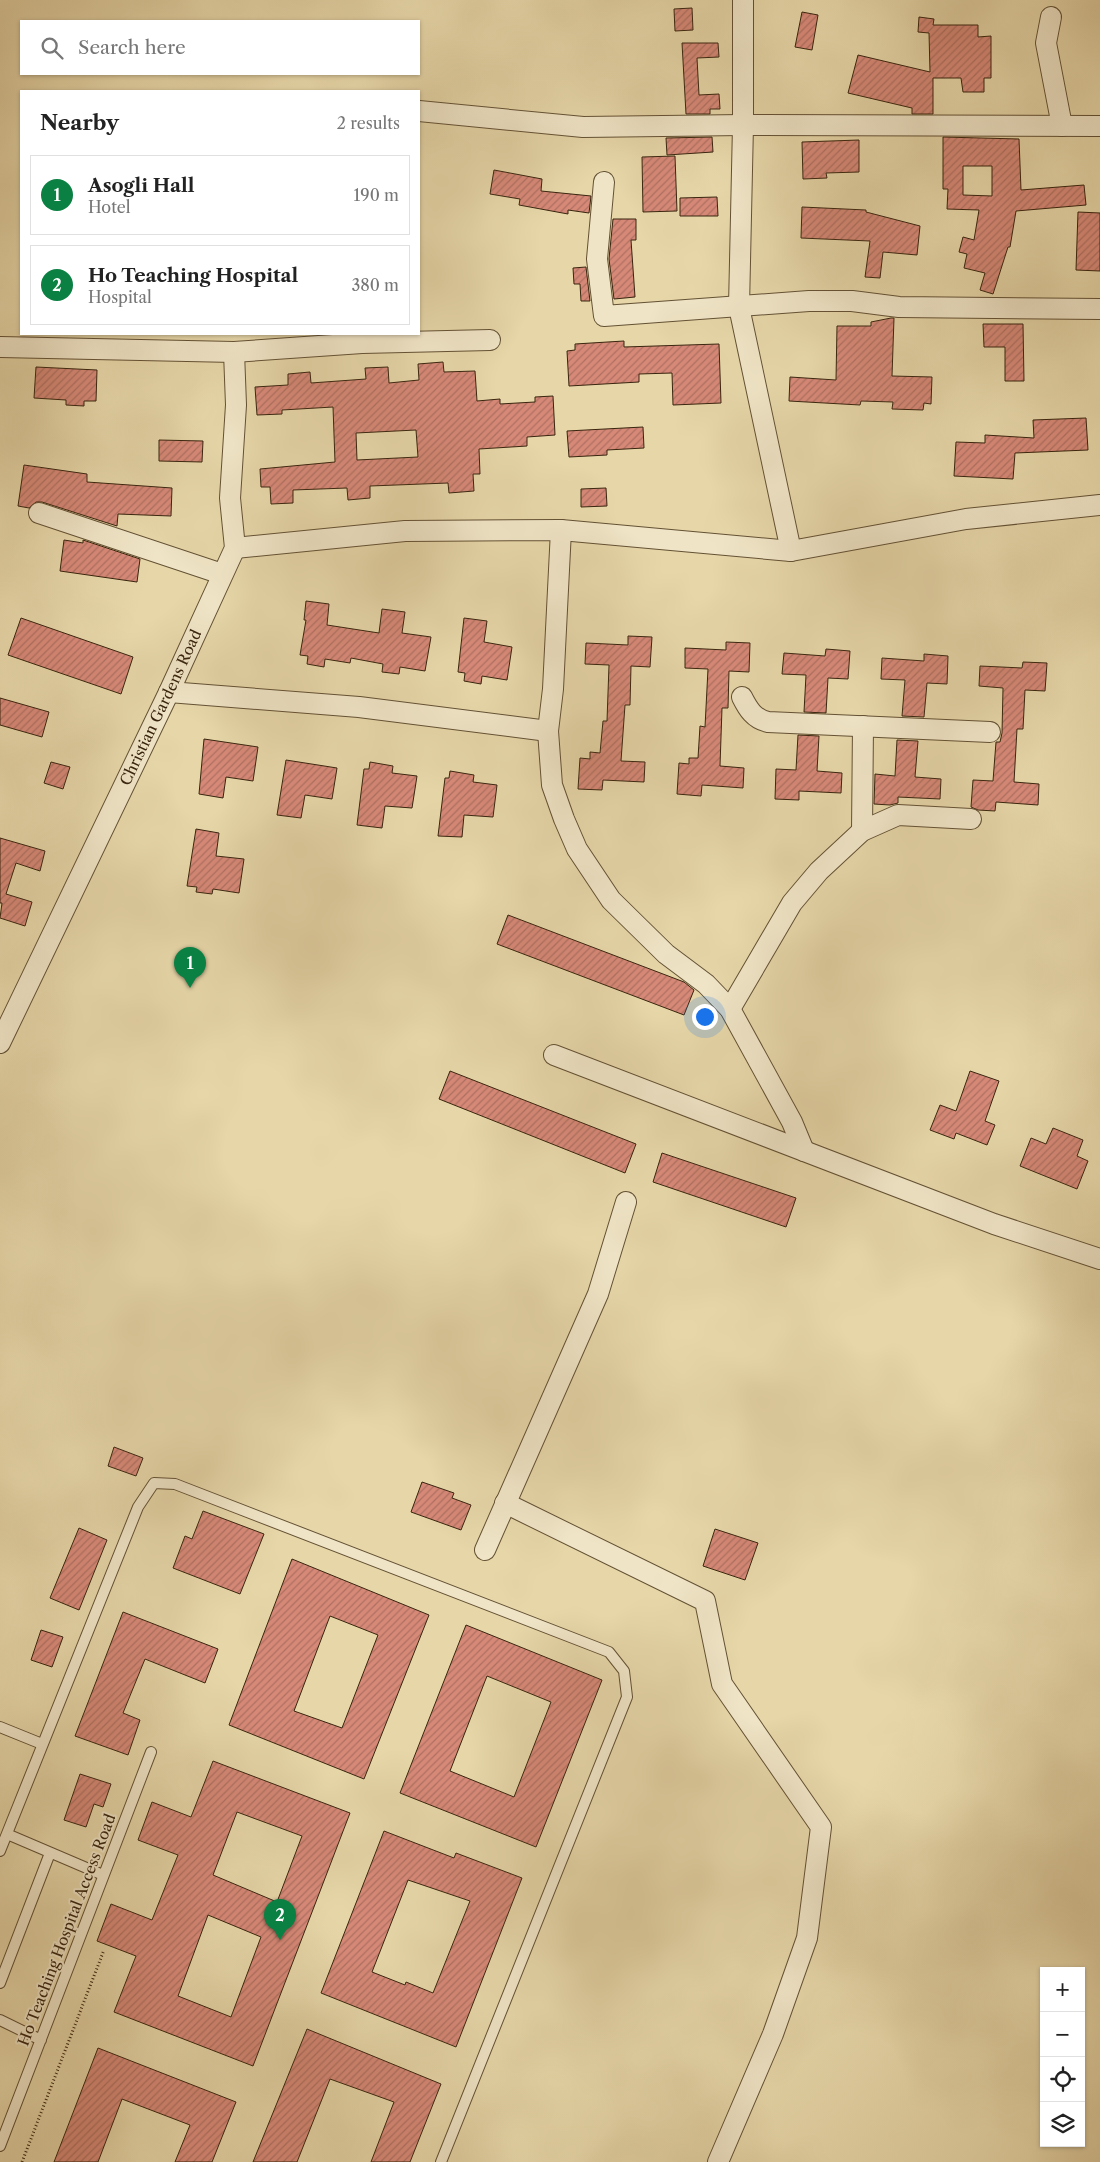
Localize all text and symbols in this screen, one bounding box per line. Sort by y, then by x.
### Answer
search box [20,20,420,75]
icon: search [38,34,66,62]
text: Search here [78,36,186,59]
text: Nearby [40,110,119,135]
text: 2 results [337,113,400,133]
text: Asogli Hall [88,174,194,197]
text: 1 [53,185,61,205]
text: 190 m [354,185,399,205]
text: Hotel [88,197,131,217]
text: Ho Teaching Hospital [88,264,298,287]
text: 2 [52,275,62,295]
text: 380 m [351,275,399,295]
text: Hospital [88,287,152,307]
street label: Christian Gardens Road [115,626,205,788]
pin: 1 [174,947,206,988]
your location [692,1004,718,1030]
street label: Ho Teaching Hospital Access Road [13,1811,120,2048]
pin: 2 [264,1899,296,1940]
map controls [1040,1967,1085,2147]
button: + [1040,1967,1085,2012]
button: − [1040,2012,1085,2057]
button: locate [1040,2057,1085,2102]
button: layers [1040,2102,1085,2147]

